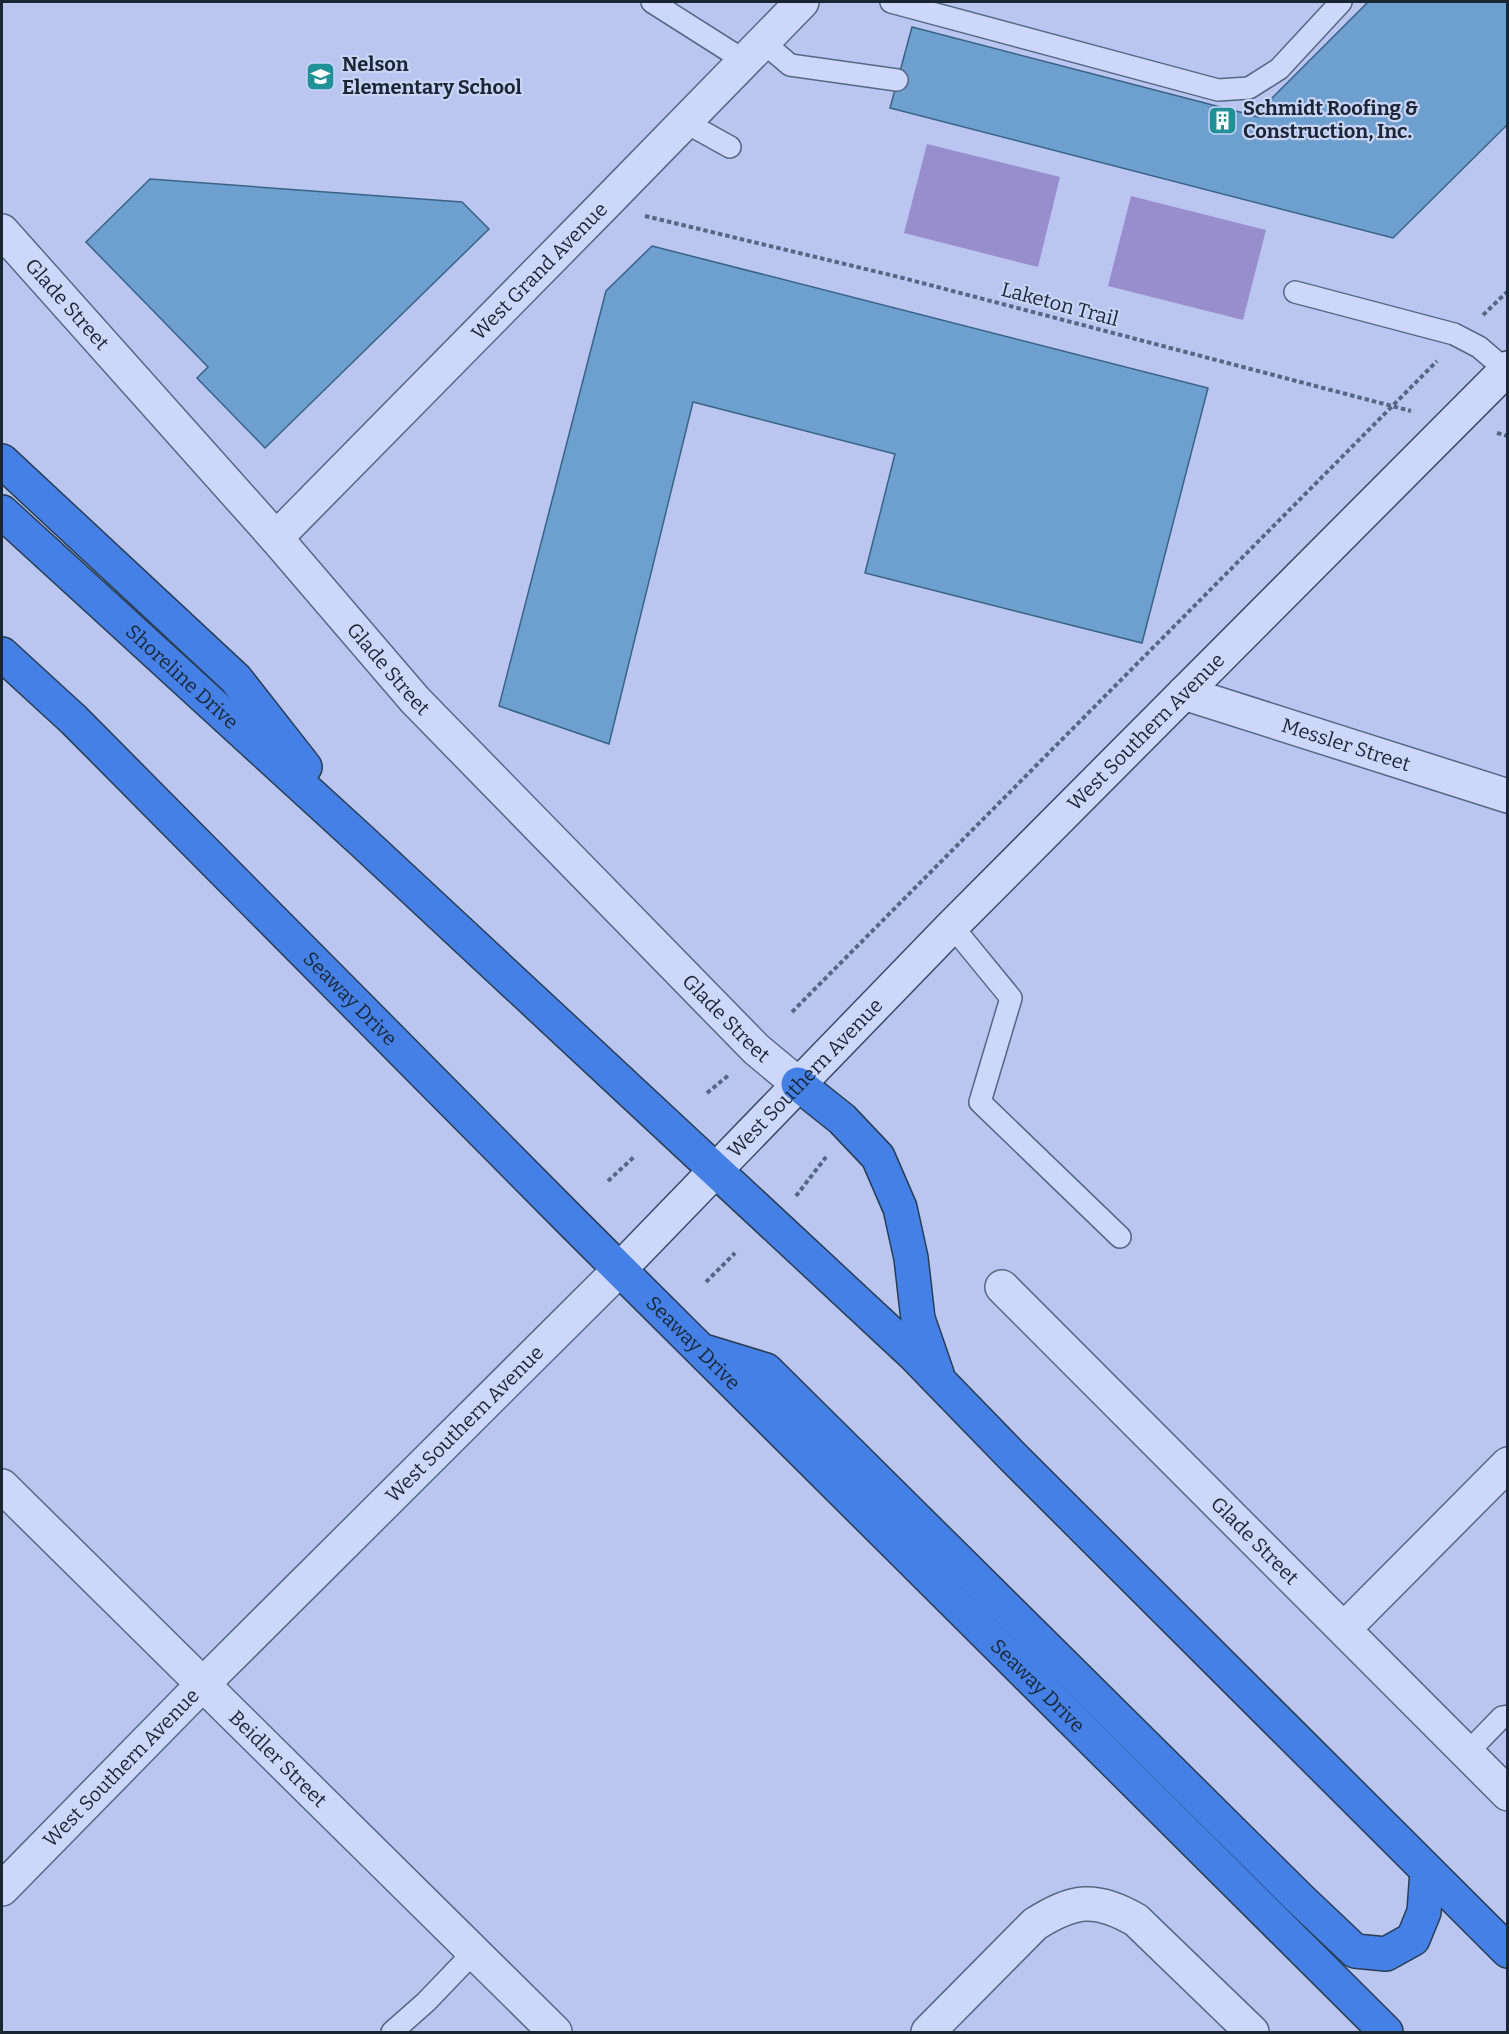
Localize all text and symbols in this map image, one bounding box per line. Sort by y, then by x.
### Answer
place label: Nelson Elementary School [342,52,522,99]
school or university icon: Nelson Elementary School [305,60,337,92]
place label: Schmidt Roofing & Construction, Inc. [1243,96,1418,143]
building icon: Schmidt Roofing & Construction, Inc. [1206,104,1238,136]
street label: West Grand Avenue [466,197,612,345]
street label: Glade Street [20,253,114,355]
street label: Laketon Trail [999,277,1122,331]
street label: Glade Street [342,618,435,720]
street label: Shoreline Drive [121,619,243,734]
street label: West Southern Avenue [1062,648,1229,815]
street label: Messler Street [1279,713,1413,776]
street label: Seaway Drive [298,946,402,1051]
street label: Glade Street [678,969,775,1067]
street label: West Southern Avenue [722,993,888,1163]
street label: Seaway Drive [641,1291,745,1395]
street label: West Southern Avenue [381,1340,548,1507]
street label: Glade Street [1206,1491,1304,1589]
street label: Seaway Drive [986,1634,1090,1737]
street label: West Southern Avenue [38,1683,204,1852]
street label: Beidler Street [224,1705,332,1812]

